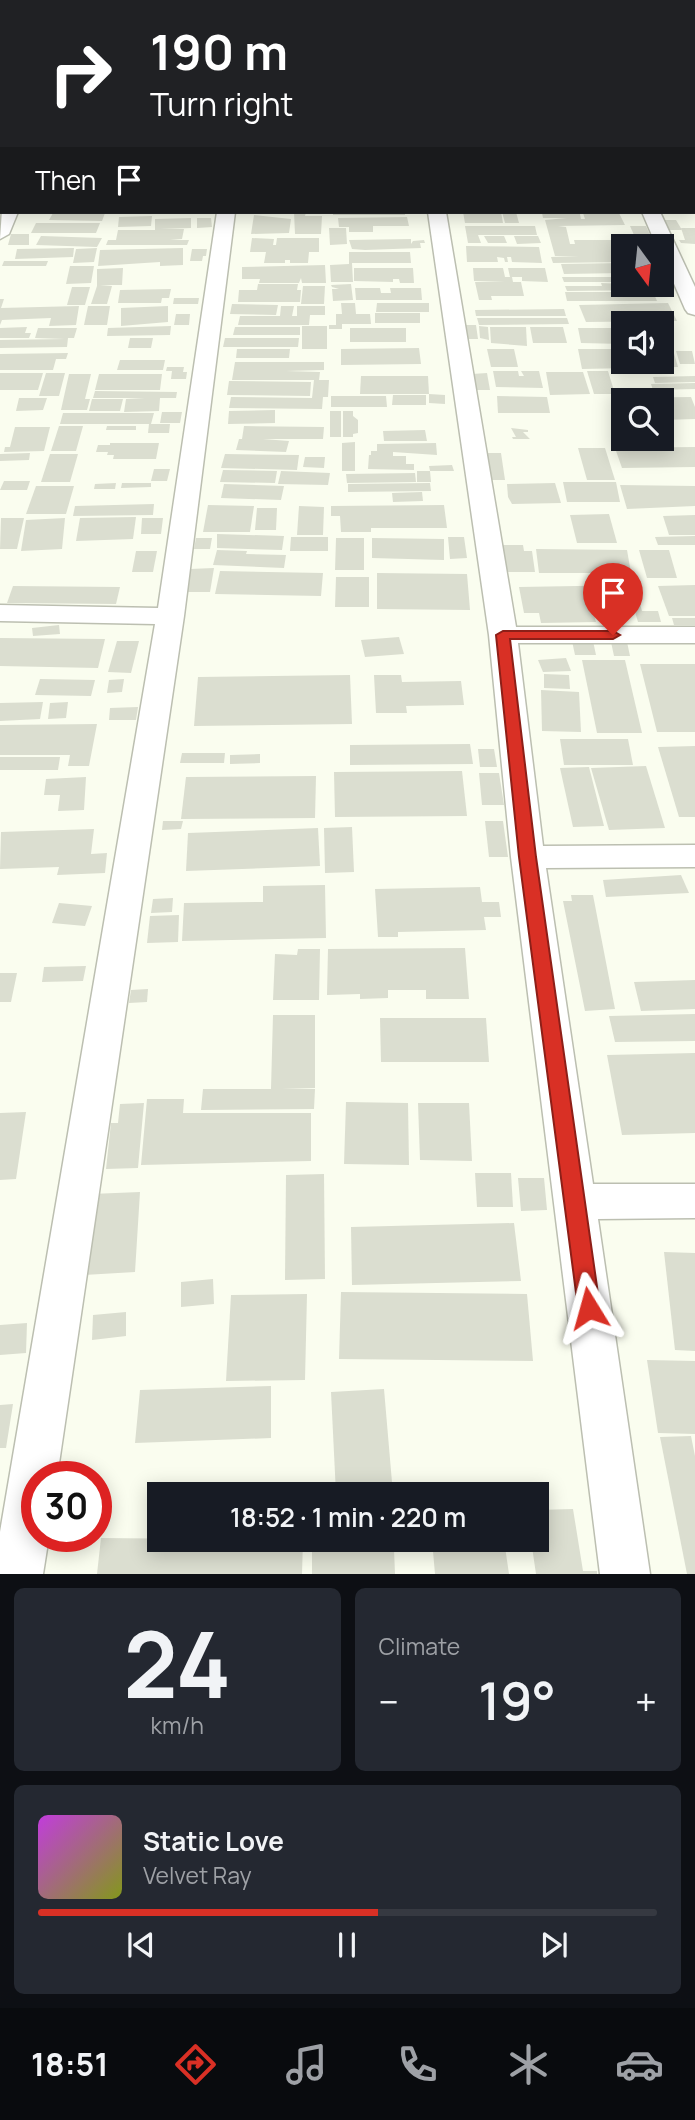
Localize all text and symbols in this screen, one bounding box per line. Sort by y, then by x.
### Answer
text: 190 m [150,18,288,85]
icon: right [35,28,126,119]
text: Turn right [150,82,293,126]
icon: arrive [110,161,148,199]
text: Then [35,162,96,198]
north arrow [611,234,674,298]
map controls [611,234,674,451]
button: sound [611,311,674,374]
button: search [611,388,674,451]
pin [583,563,643,635]
icon: arrive [594,574,632,612]
position arrow [552,1271,626,1345]
speed limit sign: 30 [21,1461,112,1552]
text: 18:52 · 1 min · 220 m [230,1499,466,1535]
text: 24 [123,1601,231,1725]
text: Climate [379,1630,460,1662]
text: 19° [478,1665,556,1736]
text: − [379,1675,399,1727]
text: + [635,1675,657,1727]
text: km/h [151,1709,204,1741]
text: Static Love [143,1823,284,1859]
text: Velvet Ray [143,1859,252,1891]
icon: previous [122,1926,160,1964]
icon: pause [328,1926,366,1964]
icon: next [535,1926,573,1964]
icon: directions [171,2040,220,2089]
icon: music [282,2040,331,2089]
icon: phone [393,2040,442,2089]
icon: climate [504,2040,553,2089]
icon: car [615,2040,664,2089]
text: 18:51 [31,2042,108,2086]

